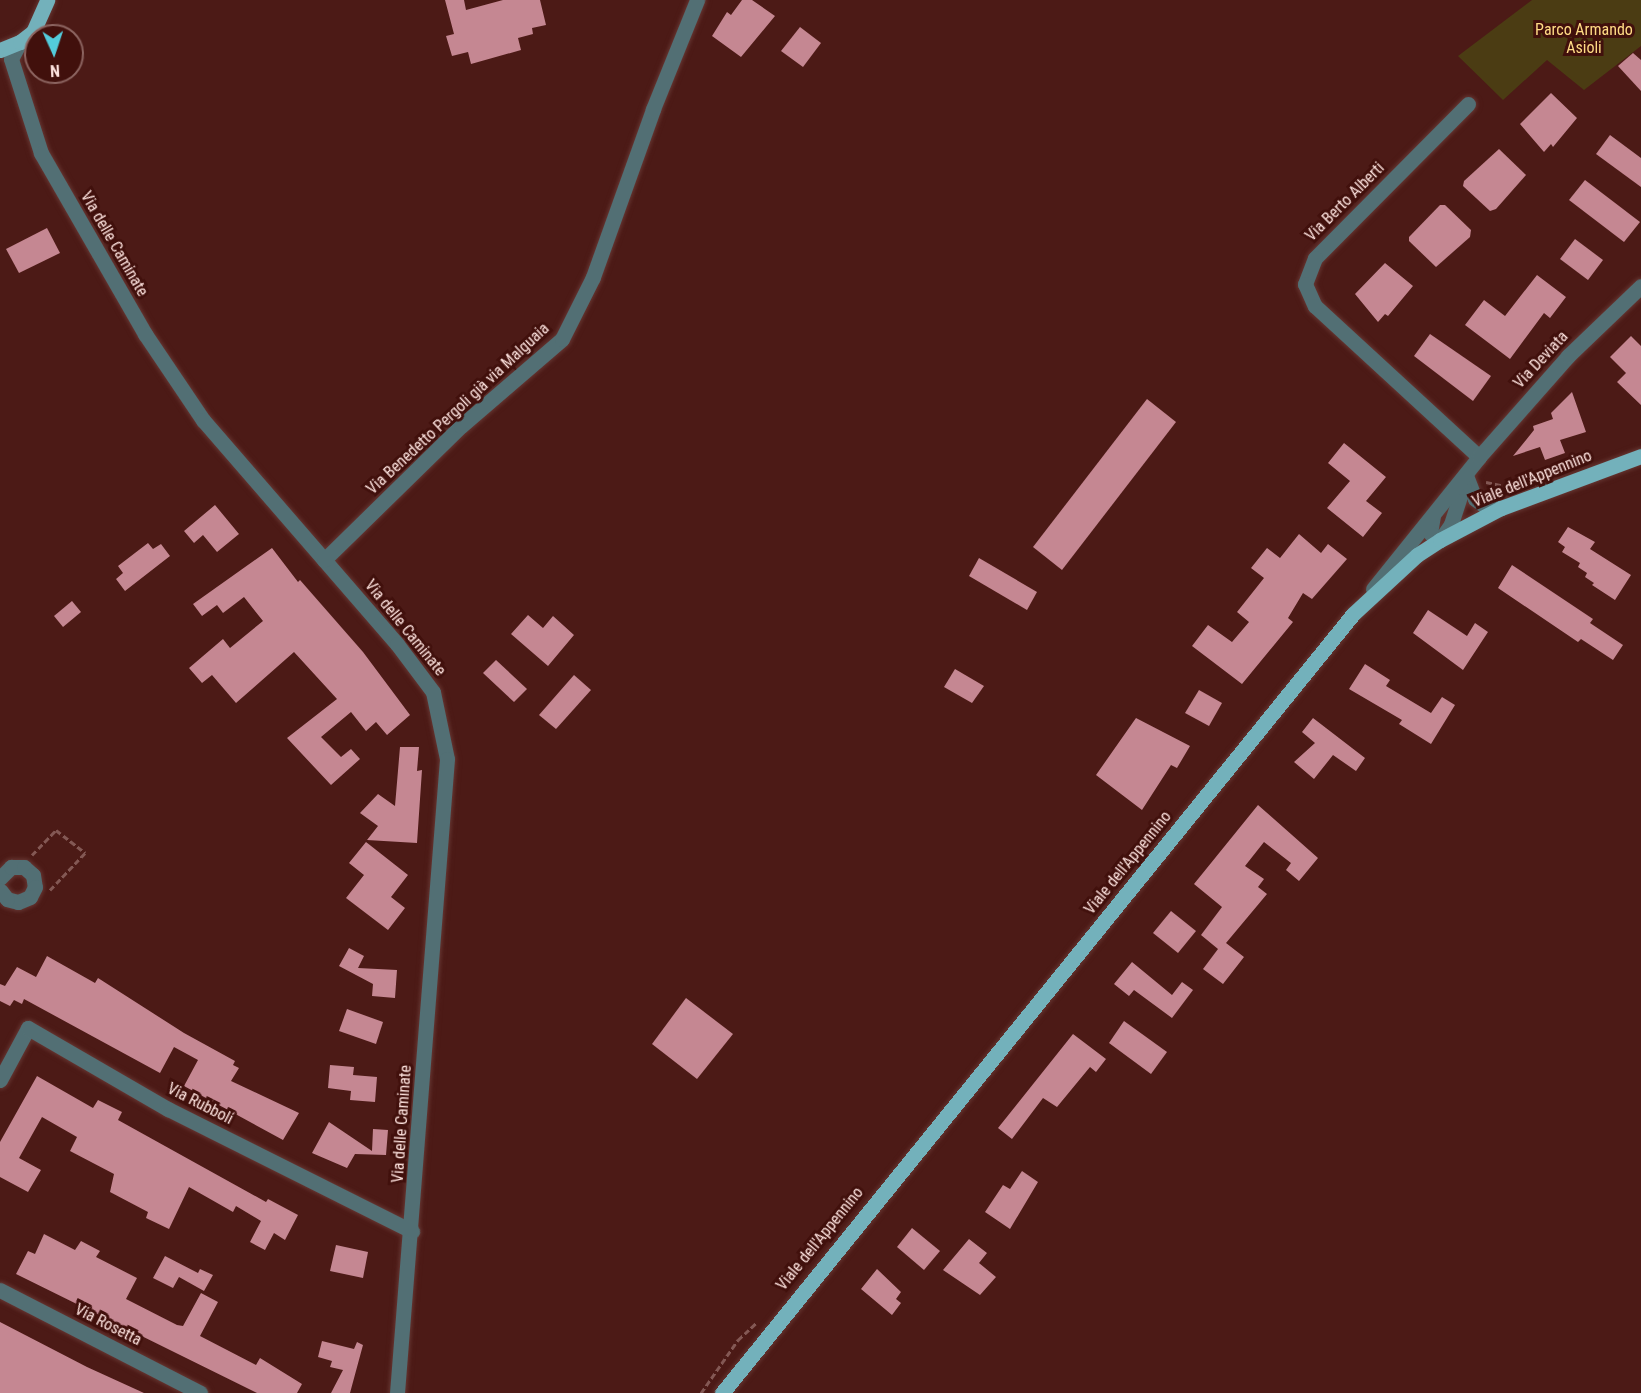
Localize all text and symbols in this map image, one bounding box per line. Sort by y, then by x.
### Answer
park label: Parco Armando Asioli [1535,20,1633,58]
north arrow [24,24,84,84]
text: N [49,61,60,80]
street label: Via Berto Alberti [1302,159,1388,245]
street label: Via delle Caminate [76,188,152,300]
street label: Via Benedetto Pergoli già via Malguaia [363,319,553,499]
street label: Via Deviata [1510,327,1572,393]
street label: Viale dell'Appennino [1469,446,1595,512]
street label: Via delle Caminate [360,576,450,680]
street label: Viale dell'Appennino [1080,808,1176,918]
street label: Via delle Caminate [388,1064,416,1184]
street label: Via Rubboli [164,1079,236,1129]
street label: Viale dell'Appennino [772,1184,868,1294]
street label: Via Rosetta [71,1300,145,1350]

